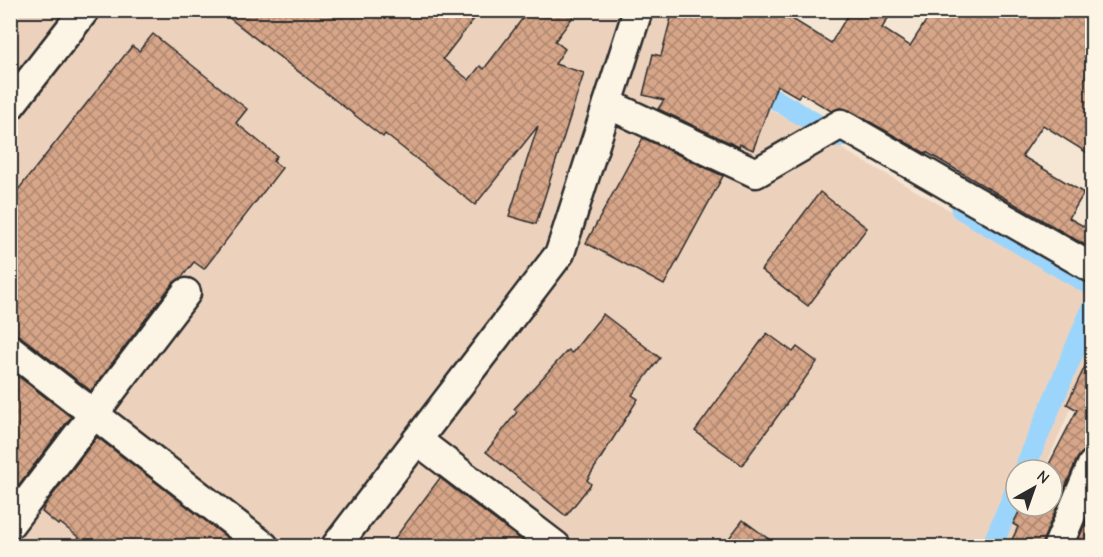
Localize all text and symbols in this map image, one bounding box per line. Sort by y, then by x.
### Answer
north arrow [1004,458,1064,518]
text: N [1033,467,1053,488]

